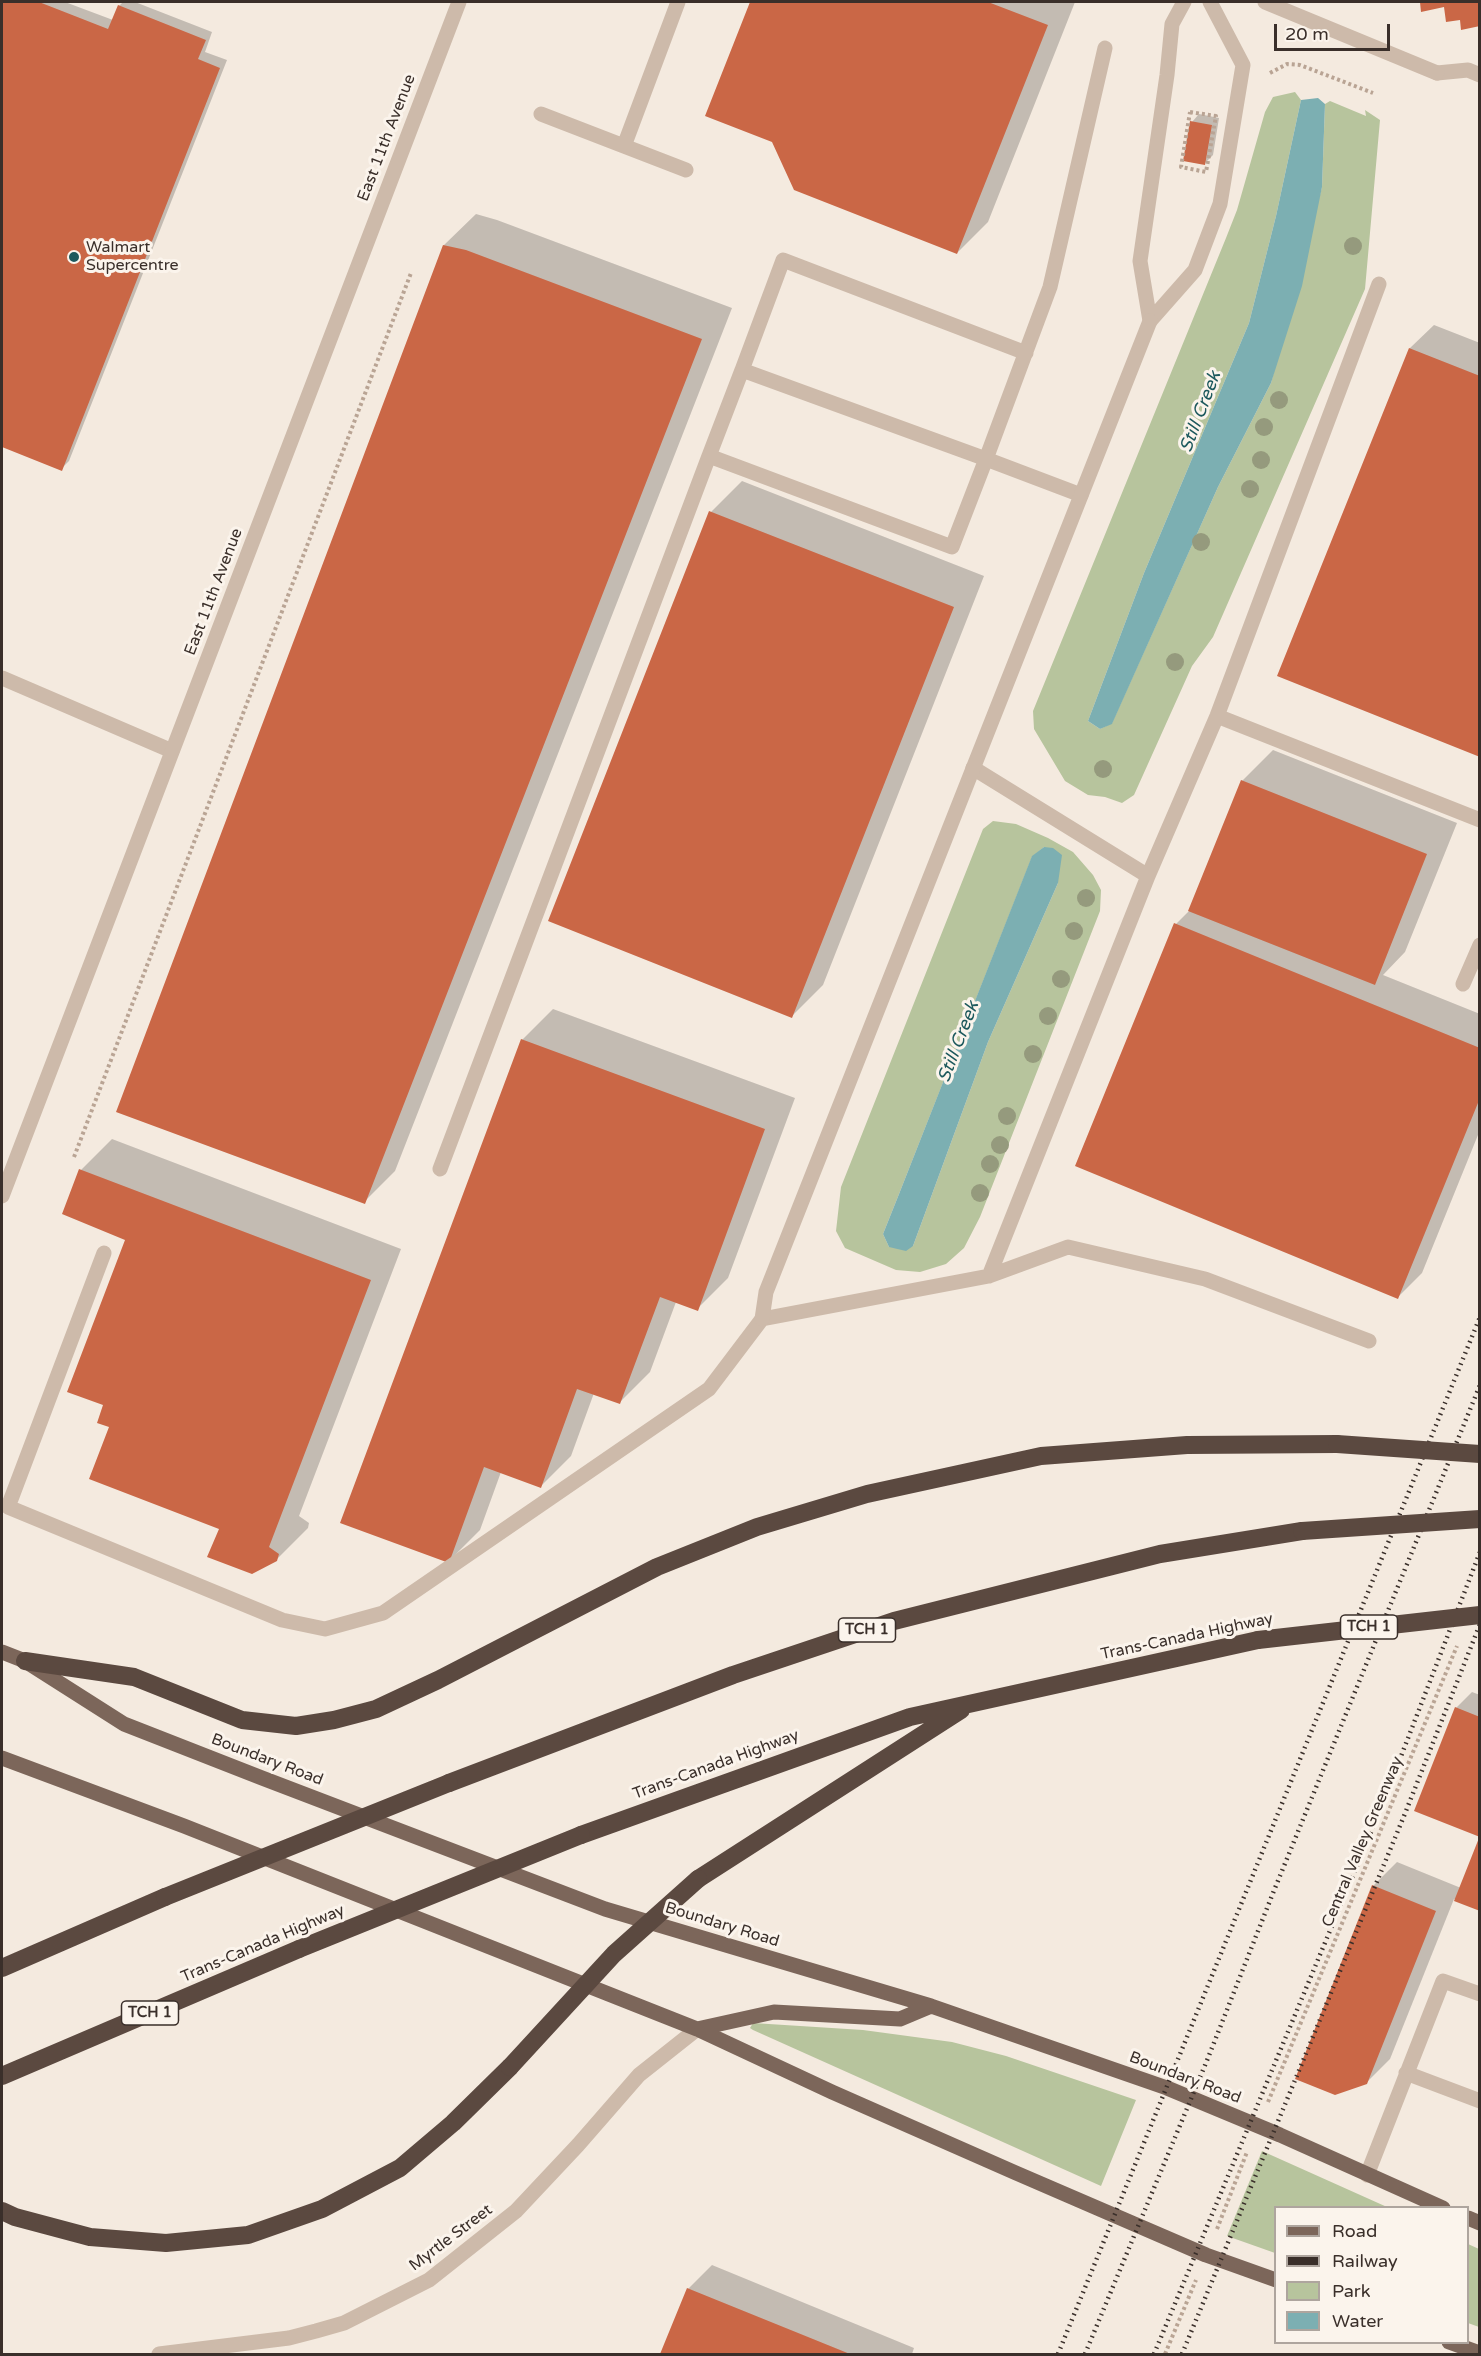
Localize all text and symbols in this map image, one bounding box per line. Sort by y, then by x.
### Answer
scale bar [1277,12,1392,50]
text: 20 m [1285,23,1329,45]
street label: East 11th Avenue [354,72,420,204]
place label: Walmart Supercentre [86,238,179,276]
marker: Walmart Supercentre [67,250,81,264]
water label: Still Creek [1176,369,1226,455]
street label: East 11th Avenue [181,526,247,658]
water label: Still Creek [934,999,984,1085]
street label: Trans-Canada Highway [1099,1609,1275,1665]
road number: TCH 1 [1340,1615,1398,1639]
road number: TCH 1 [838,1618,896,1642]
street label: Trans-Canada Highway [630,1726,802,1804]
street label: Boundary Road [208,1730,326,1790]
street label: Central Valley Greenway [1318,1754,1408,1930]
street label: Boundary Road [663,1899,781,1951]
street label: Trans-Canada Highway [178,1901,348,1987]
road number: TCH 1 [122,2001,178,2025]
street label: Boundary Road [1126,2048,1244,2108]
street label: Myrtle Street [406,2201,496,2275]
legend [1274,2206,1469,2344]
text: Road [1332,2220,1377,2242]
text: Railway [1332,2250,1398,2272]
text: Park [1332,2280,1370,2302]
text: Water [1332,2310,1383,2332]

